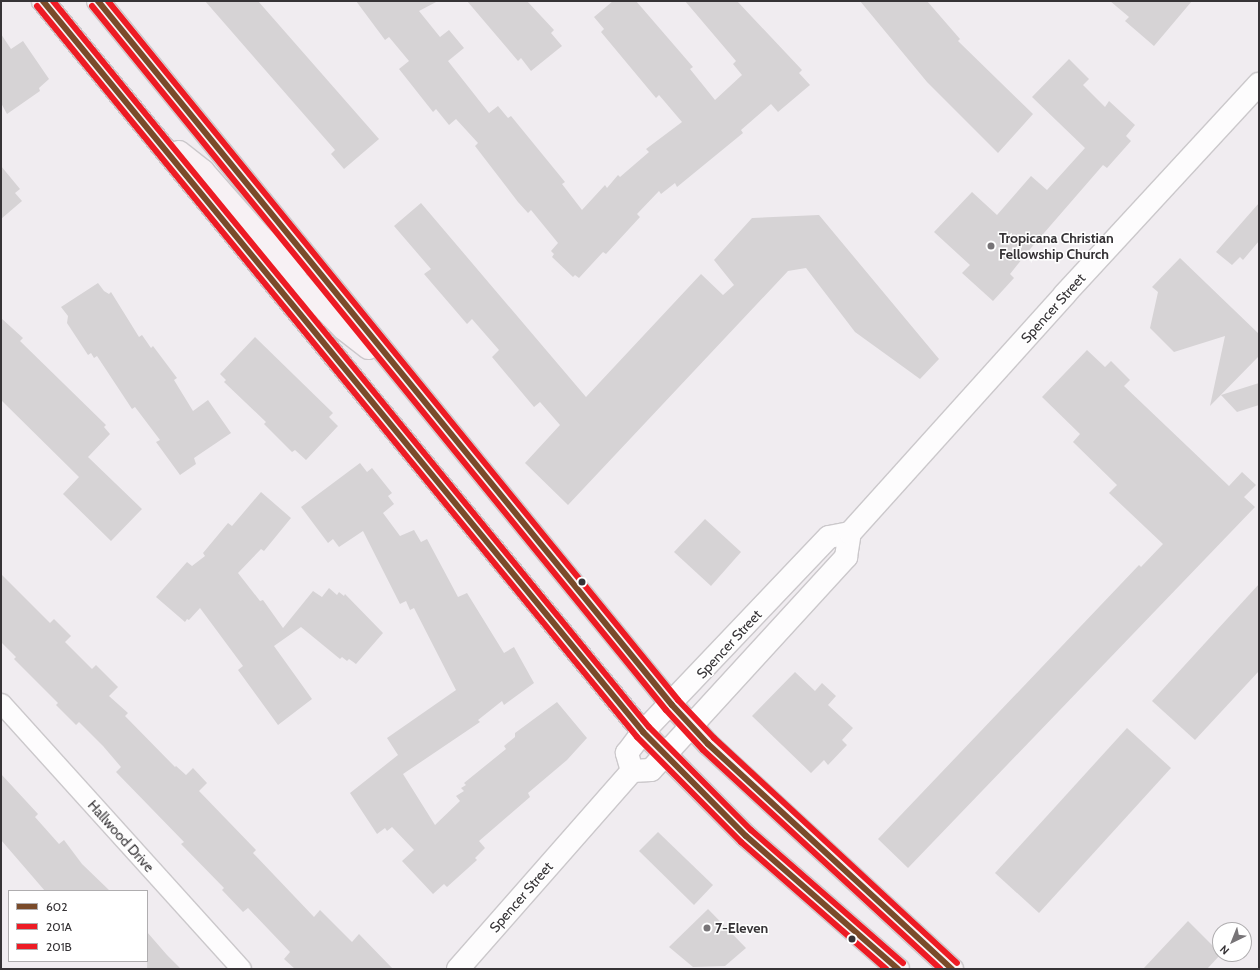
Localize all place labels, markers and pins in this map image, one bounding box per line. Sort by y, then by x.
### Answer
place label: Tropicana Christian Fellowship Church [999,230,1114,262]
marker: Tropicana Christian Fellowship Church [986,241,996,251]
unlabelled marker [577,577,587,587]
place label: 7-Eleven [715,920,768,936]
marker: 7-Eleven [702,923,712,933]
unlabelled marker [847,934,857,944]

